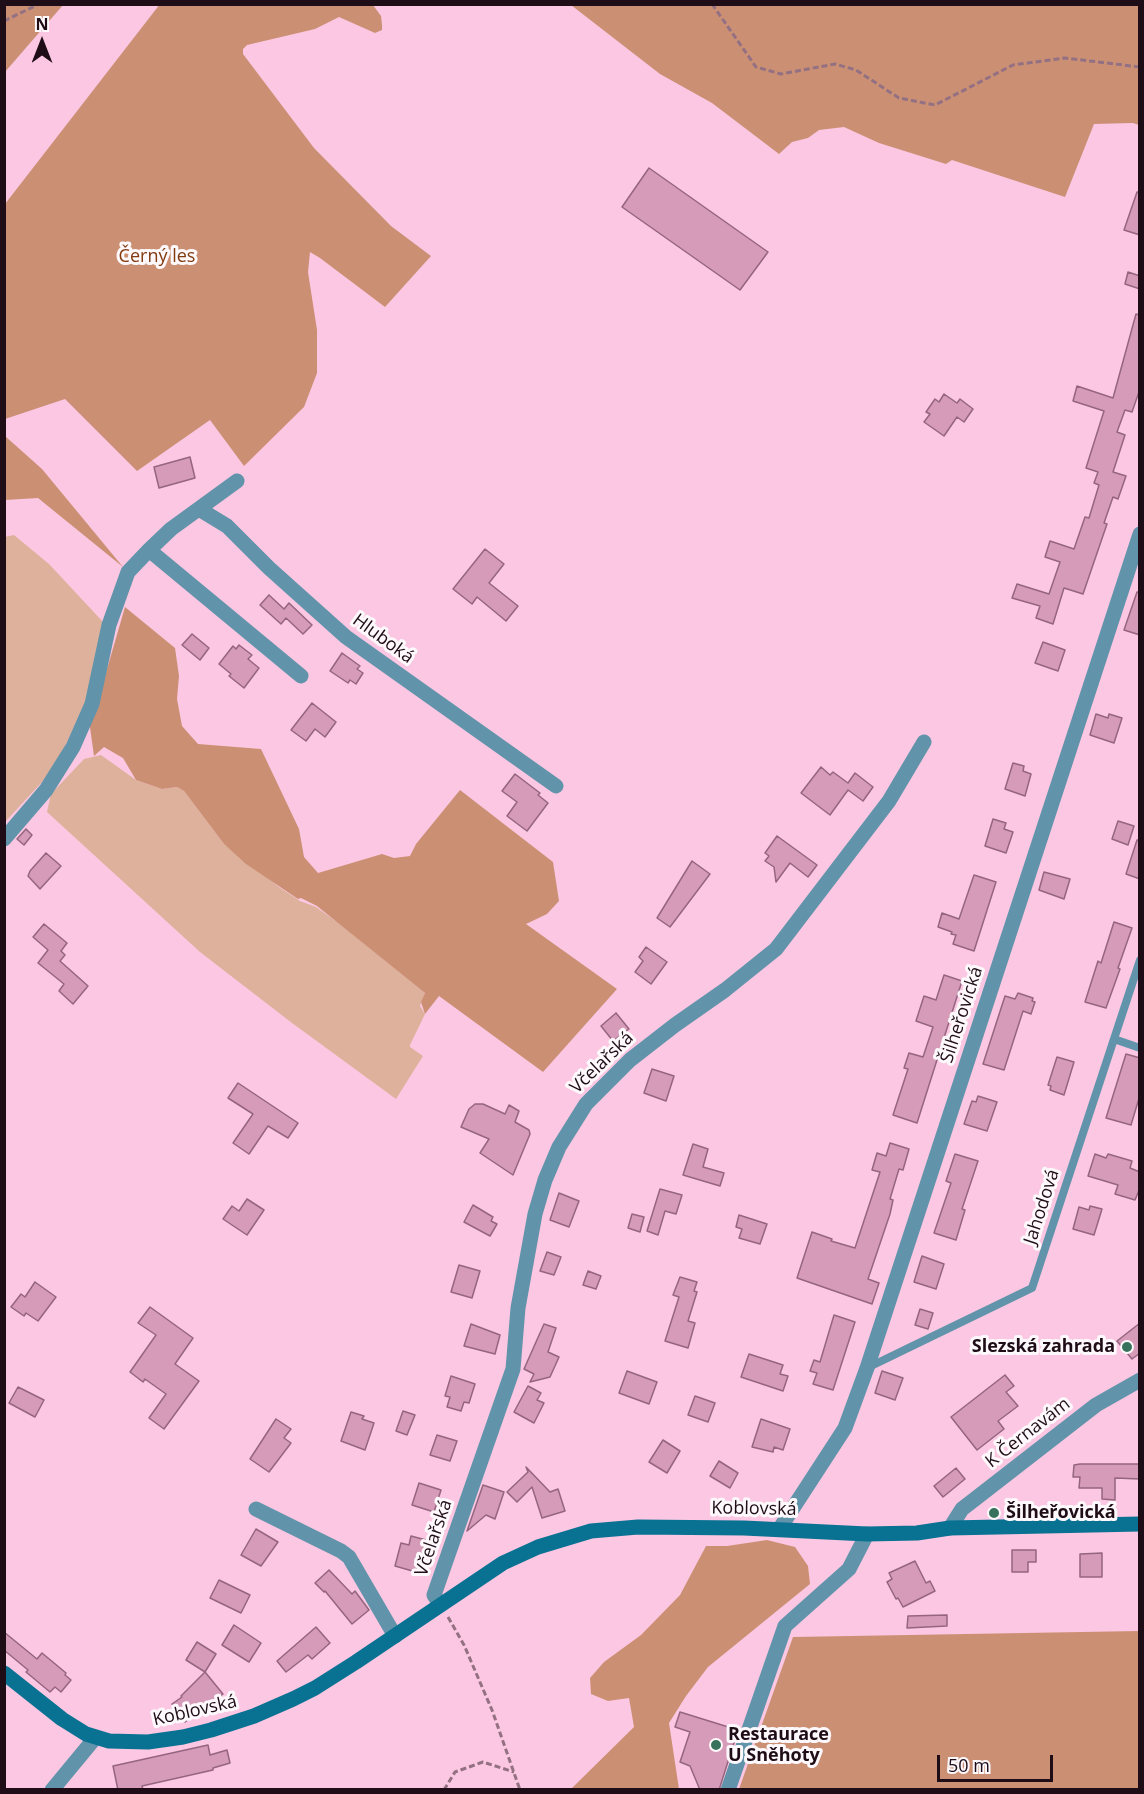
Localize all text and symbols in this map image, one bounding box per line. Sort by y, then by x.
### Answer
north arrow [12,12,72,72]
text: N [35,13,49,35]
park label: Černý les [119,246,195,268]
street label: Hluboká [348,610,418,668]
street label: Šilheřovická [936,964,988,1066]
street label: Včelařská [566,1028,638,1098]
street label: Jahodová [1020,1167,1064,1247]
place label: Slezská zahrada [972,1336,1115,1358]
marker: Slezská zahrada [1120,1340,1134,1354]
street label: K Černavám [981,1393,1075,1473]
street label: Včelařská [411,1497,457,1579]
street label: Koblovská [711,1497,797,1521]
place label: Šilheřovická [1006,1502,1116,1524]
marker: Šilheřovická [987,1506,1001,1520]
street label: Koblovská [151,1691,239,1731]
place label: Restaurace U Sněhoty [728,1724,829,1766]
marker: Restaurace U Sněhoty [709,1738,723,1752]
scale bar [940,1743,1056,1781]
text: 50 m [948,1753,990,1777]

